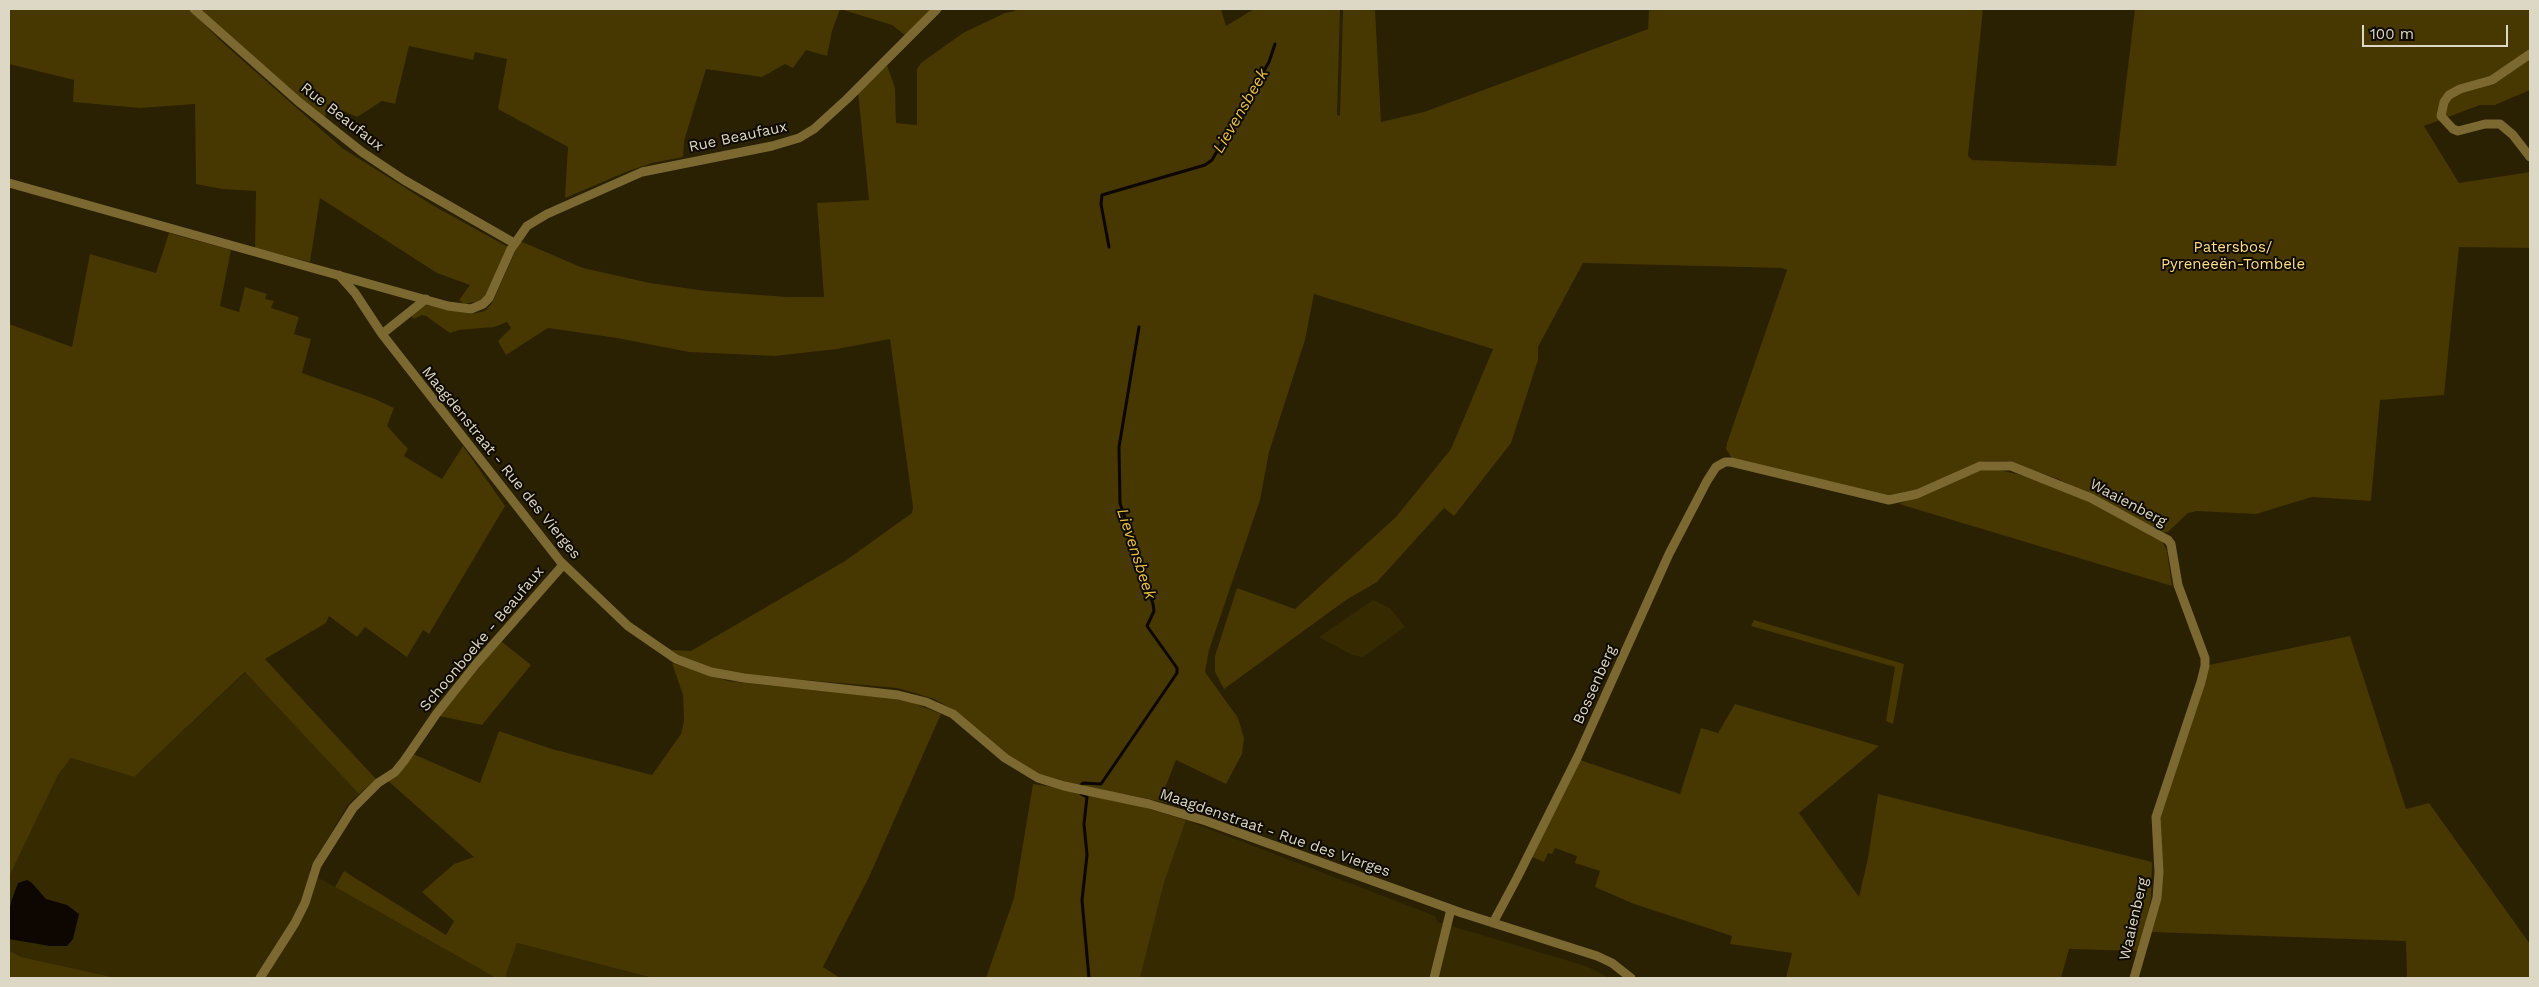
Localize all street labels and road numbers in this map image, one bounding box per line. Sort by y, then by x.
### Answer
street label: Rue Beaufaux [297,79,387,155]
street label: Rue Beaufaux [687,118,789,156]
street label: Maagdenstraat - Rue des Vierges [418,363,584,563]
street label: Waaienberg [2086,475,2170,531]
street label: Schoonboeke - Beaufaux [416,563,548,715]
street label: Bossenberg [1570,643,1620,727]
street label: Maagdenstraat - Rue des Vierges [1157,785,1393,881]
street label: Waaienberg [2116,876,2152,962]

